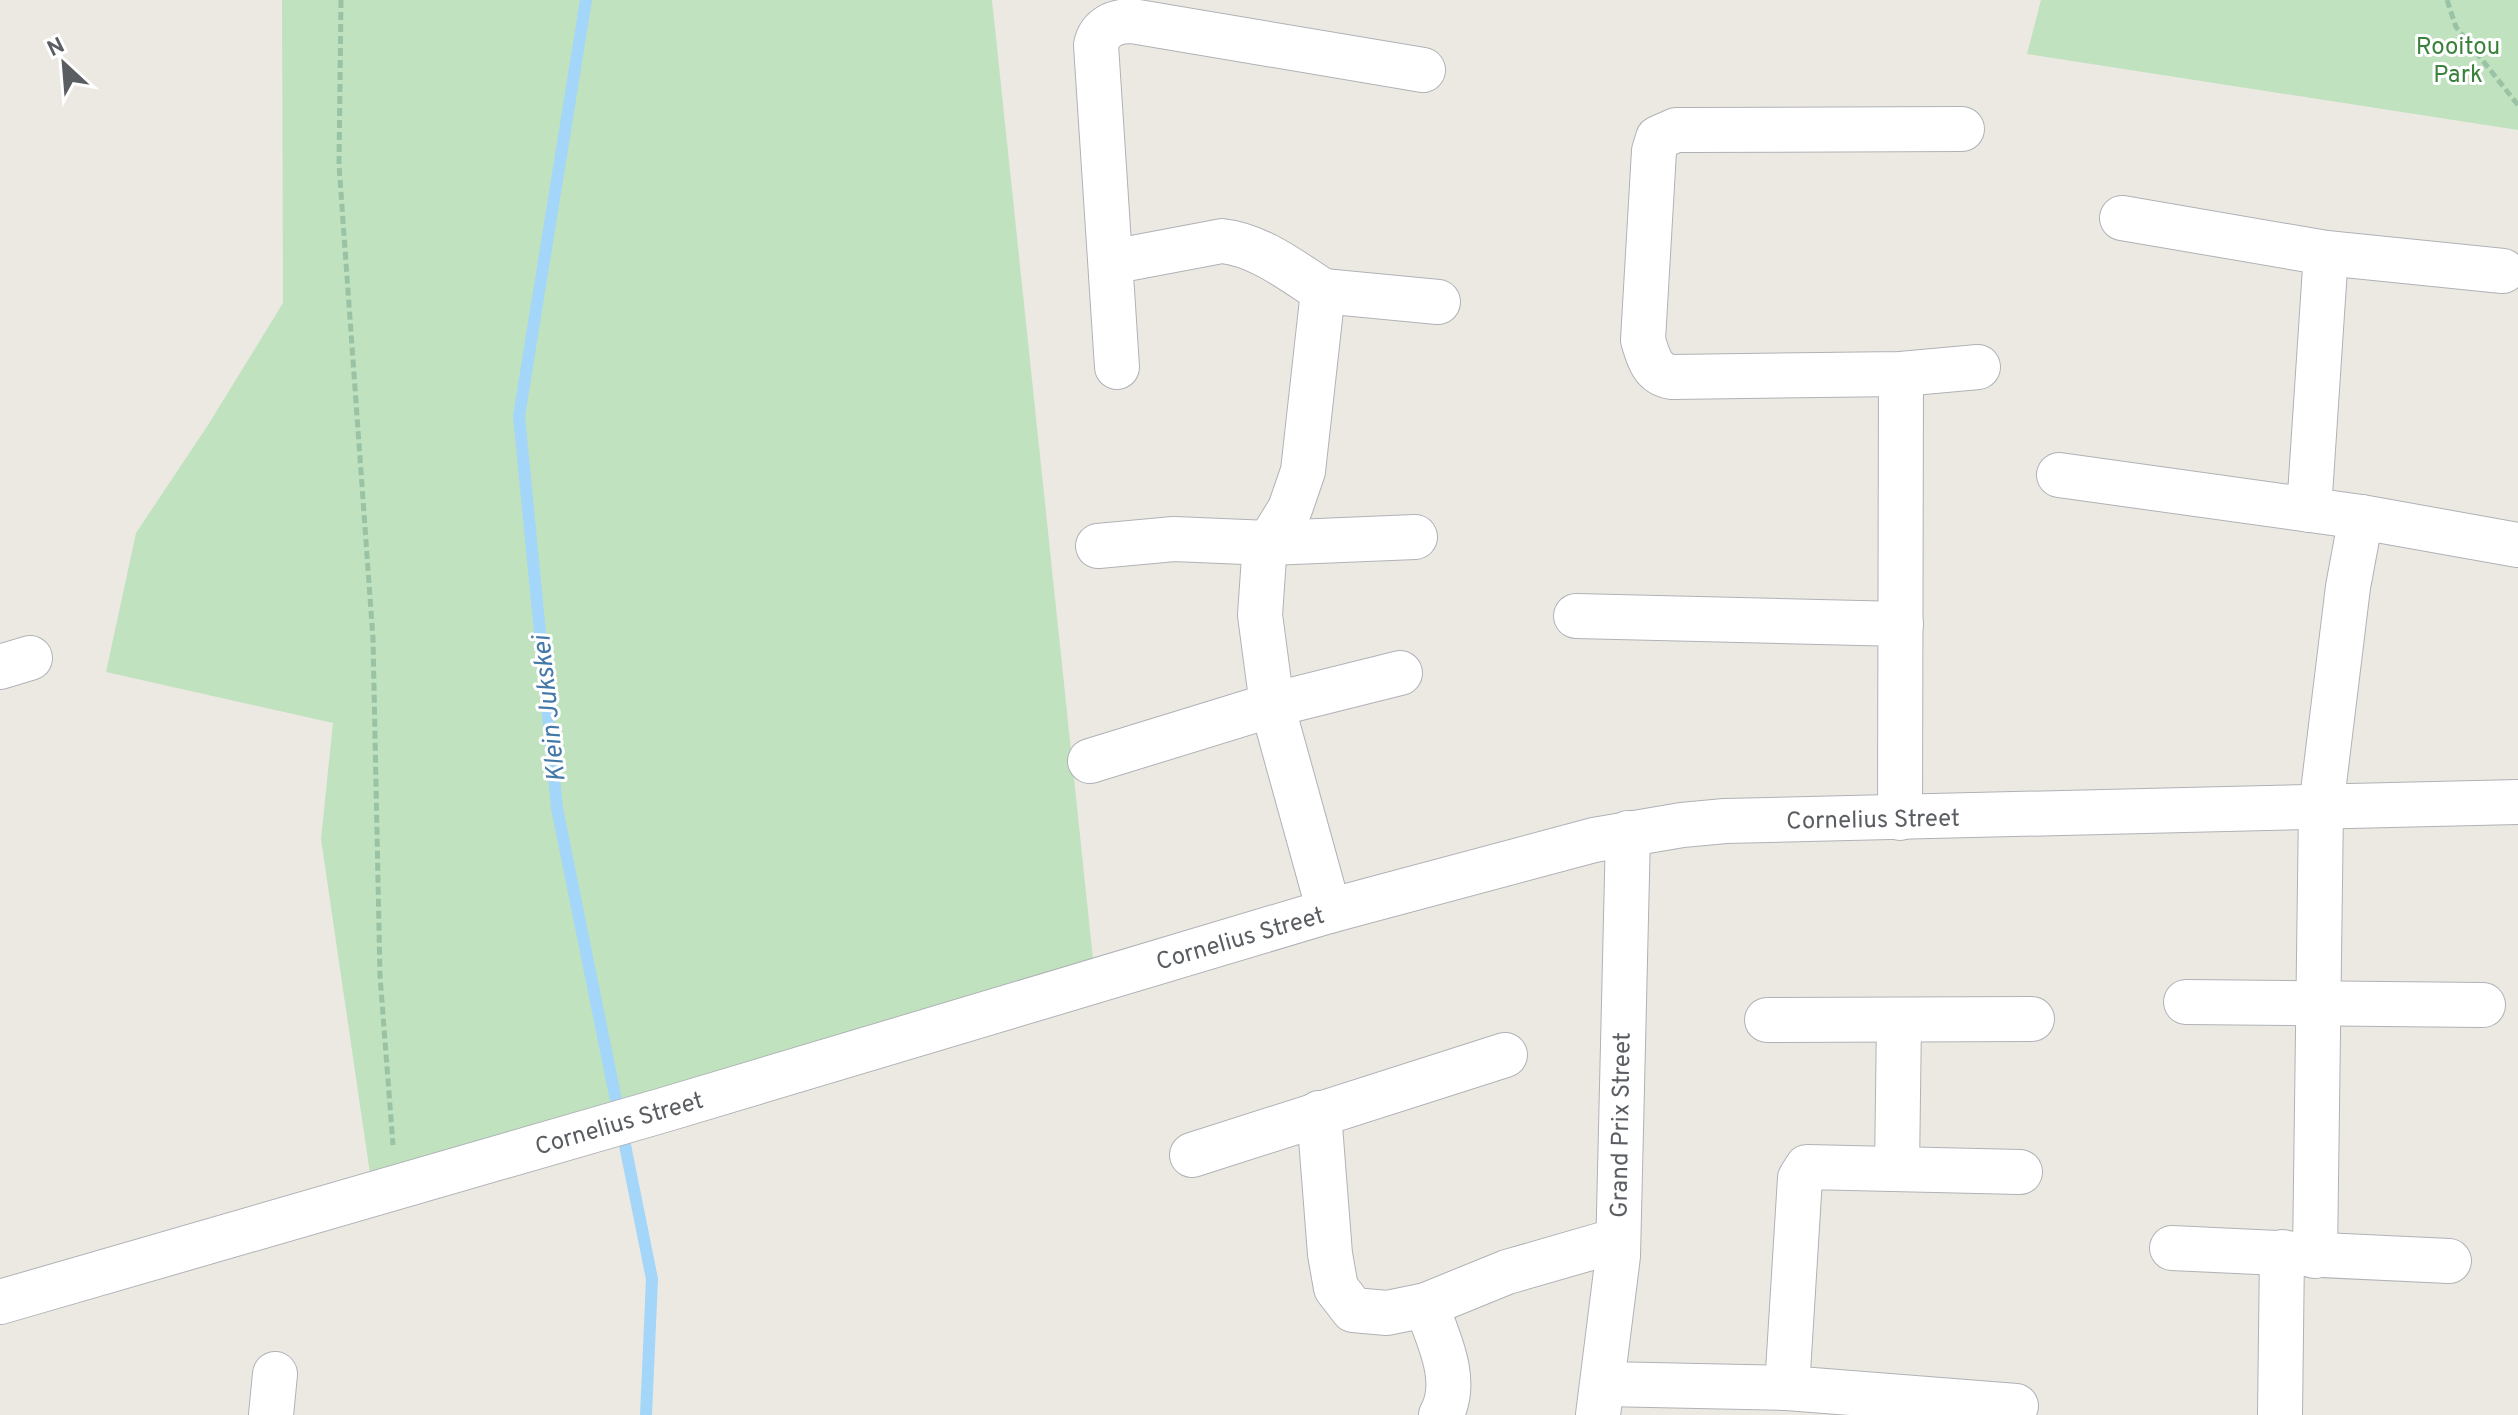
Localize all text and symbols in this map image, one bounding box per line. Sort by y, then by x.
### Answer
north arrow [24,24,104,104]
text: N [43,33,69,64]
park label: Rooitou Park [2416,33,2500,91]
water label: Klein Jukskei [526,632,575,784]
street label: Cornelius Street [1786,804,1960,838]
street label: Cornelius Street [1153,902,1328,978]
street label: Grand Prix Street [1605,1032,1639,1218]
street label: Cornelius Street [532,1087,707,1163]

